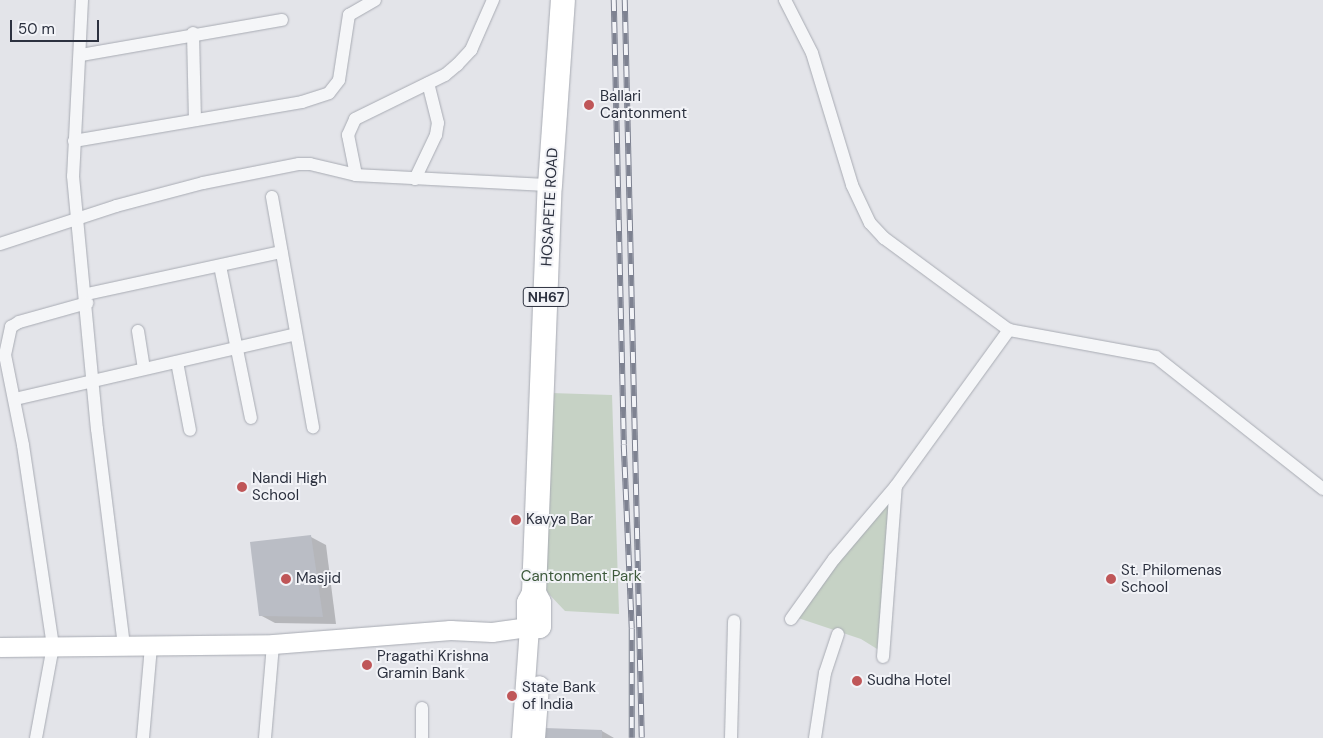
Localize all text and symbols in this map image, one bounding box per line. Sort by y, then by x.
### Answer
scale bar [12,10,101,42]
text: 50 m [18,19,55,39]
place label: Ballari Cantonment [600,87,687,122]
marker: Ballari Cantonment [582,98,596,112]
street label: HOSAPETE ROAD [538,147,562,267]
road number: NH67 [522,286,570,308]
place label: Nandi High School [252,469,327,504]
marker: Nandi High School [236,481,248,493]
place label: Kavya Bar [526,511,593,529]
marker: Kavya Bar [510,514,522,526]
place label: St. Philomenas School [1121,561,1222,596]
park label: Cantonment Park [521,568,641,586]
place label: Masjid [296,570,341,588]
marker: Masjid [280,573,292,585]
marker: St. Philomenas School [1105,573,1117,585]
place label: Pragathi Krishna Gramin Bank [377,647,489,682]
marker: Pragathi Krishna Gramin Bank [361,659,373,671]
place label: Sudha Hotel [867,672,951,690]
marker: Sudha Hotel [851,675,863,687]
place label: State Bank of India [522,678,596,713]
marker: State Bank of India [506,690,518,702]

